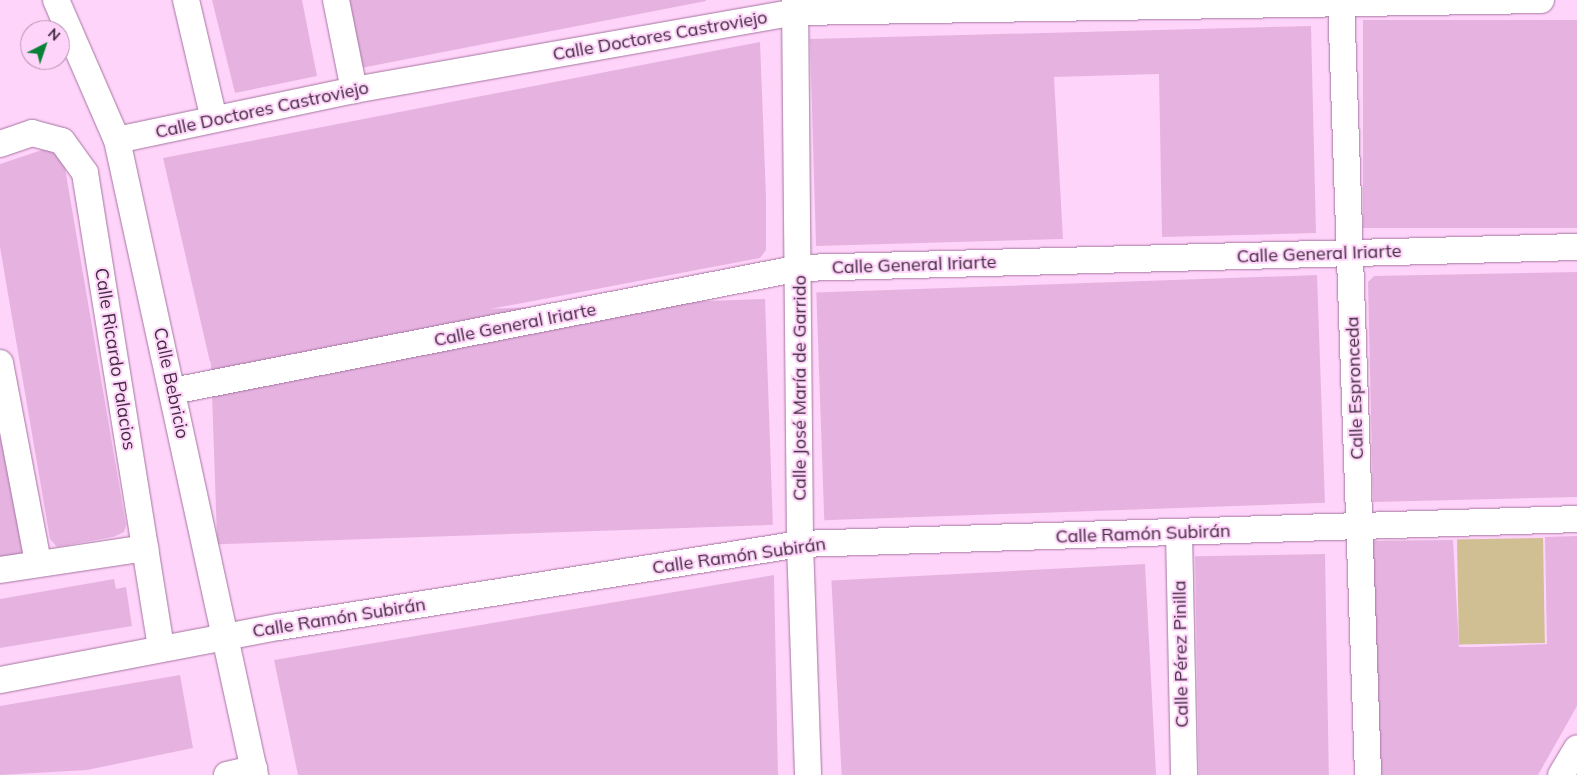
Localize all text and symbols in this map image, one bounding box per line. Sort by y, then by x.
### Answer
street label: Calle Doctores Castroviejo [551,6,769,66]
north arrow [20,20,70,70]
text: N [44,24,64,45]
street label: Calle Doctores Castroviejo [153,77,371,143]
street label: Calle General Iriarte [1236,240,1402,268]
street label: Calle General Iriarte [831,251,997,279]
street label: Calle Ricardo Palacios [90,266,140,452]
street label: Calle José María de Garrido [789,275,811,501]
street label: Calle General Iriarte [432,299,598,351]
street label: Calle Espronceda [1342,316,1368,460]
street label: Calle Bebricio [149,325,193,441]
street label: Calle Ramón Subirán [1055,520,1231,548]
street label: Calle Ramón Subirán [651,533,827,579]
street label: Calle Pérez Pinilla [1169,580,1193,728]
street label: Calle Ramón Subirán [251,594,427,642]

